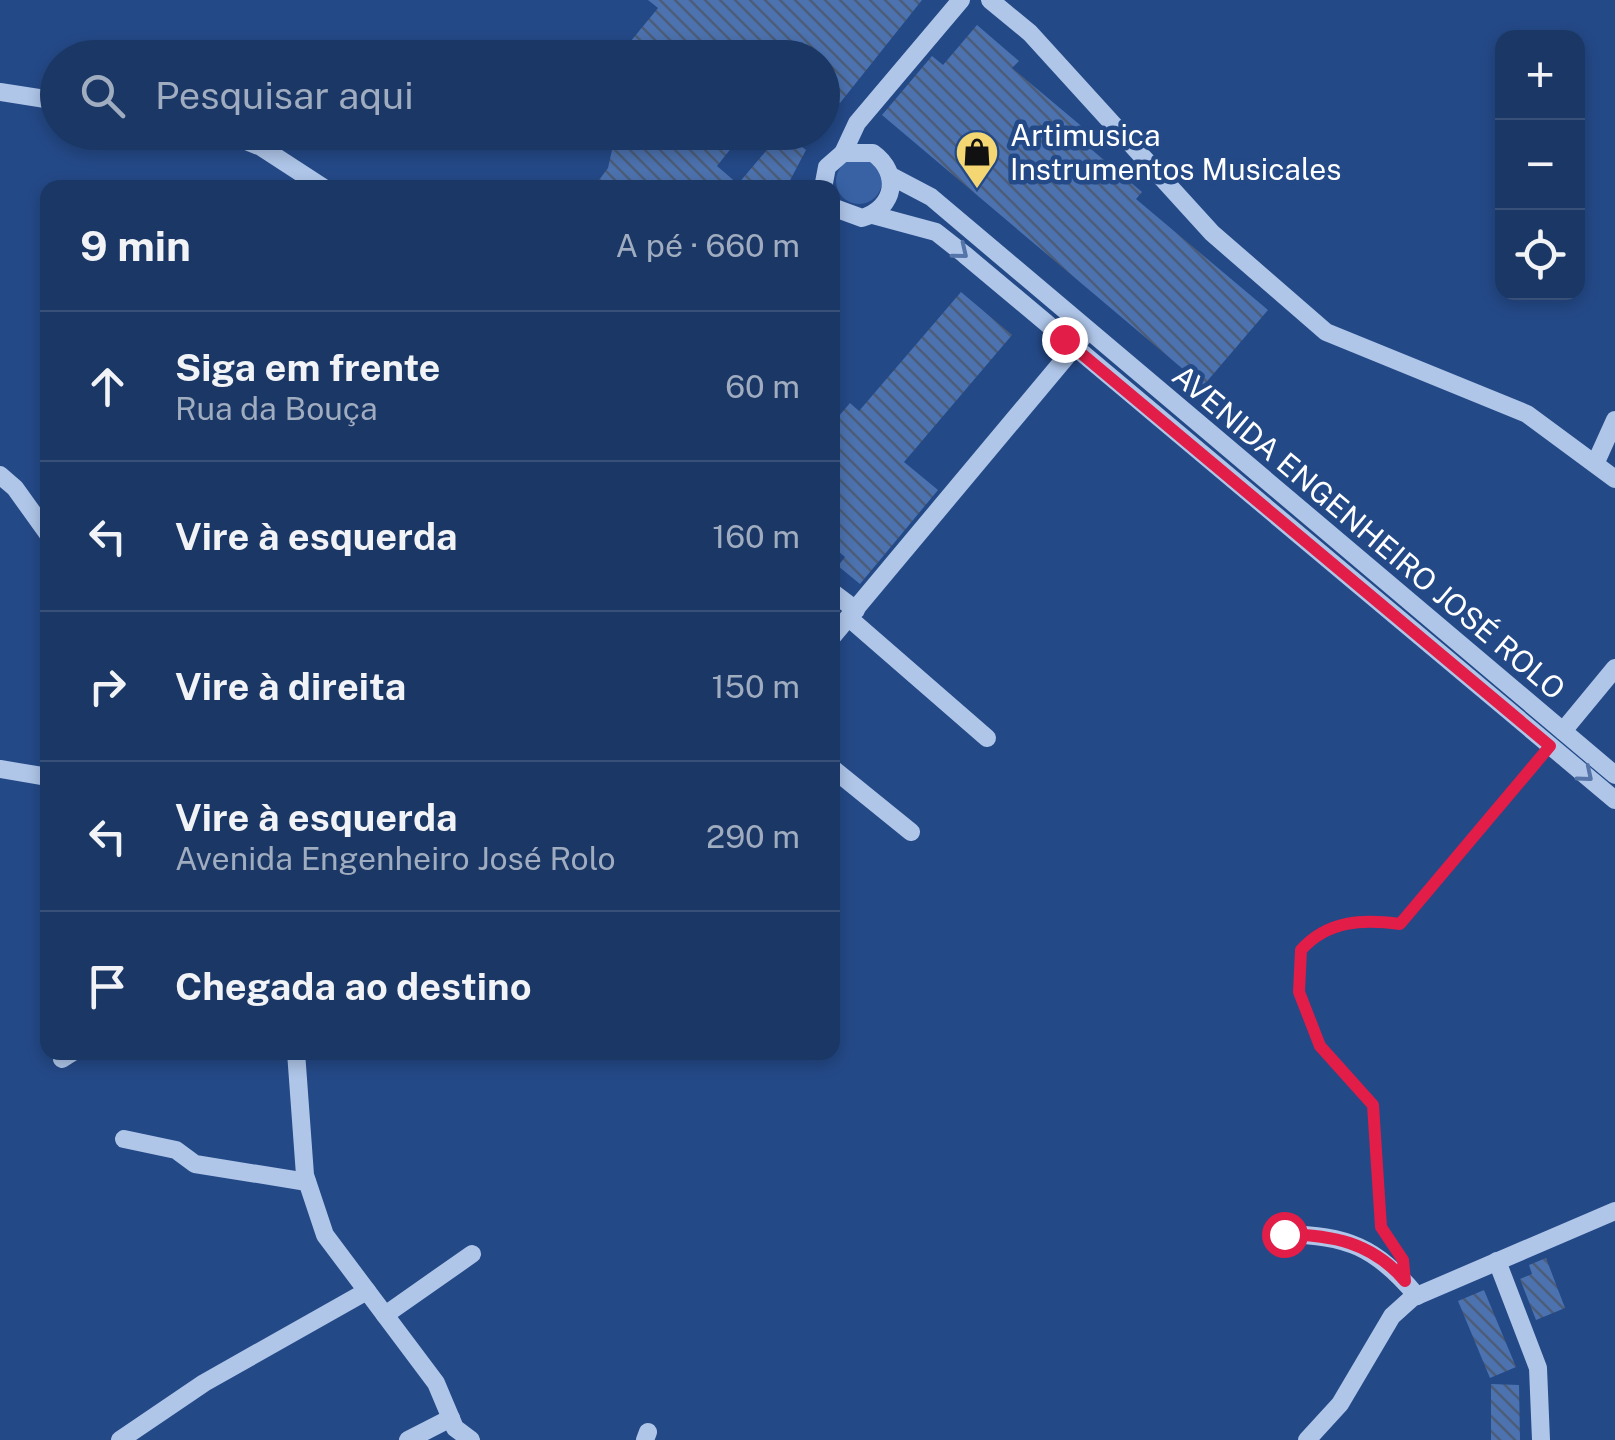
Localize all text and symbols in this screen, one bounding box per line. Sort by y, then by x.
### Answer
map controls [1495,30,1585,300]
button: + [1495,30,1585,120]
search box [40,40,840,150]
icon: search [75,68,130,123]
text: Pesquisar aqui [155,73,414,118]
place label: Artimusica Instrumentos Musicales [1010,117,1341,187]
button: − [1495,120,1585,210]
shop icon: Artimusica Instrumentos Musicales [954,129,1000,190]
button: locate [1495,210,1585,300]
text: 9 min [80,221,191,270]
text: A pé · 660 m [615,227,800,264]
one-way arrow [950,240,968,258]
route end [1042,317,1088,363]
text: Siga em frente [175,345,441,390]
street label: AVENIDA ENGENHEIRO JOSÉ ROLO [1165,357,1573,707]
icon: ahead [80,359,135,414]
text: 60 m [725,368,800,405]
text: Rua da Bouça [175,390,378,427]
icon: left [80,509,135,564]
text: Vire à esquerda [175,514,458,559]
text: 160 m [712,518,800,555]
icon: right [80,659,135,714]
text: Vire à direita [175,664,406,709]
text: 150 m [711,668,800,705]
one-way arrow [1574,763,1592,781]
text: Vire à esquerda [175,795,458,840]
icon: left [80,809,135,864]
text: 290 m [706,818,800,855]
text: Avenida Engenheiro José Rolo [175,840,616,877]
icon: arrive [80,959,135,1014]
text: Chegada ao destino [175,964,532,1009]
route start [1262,1212,1308,1258]

